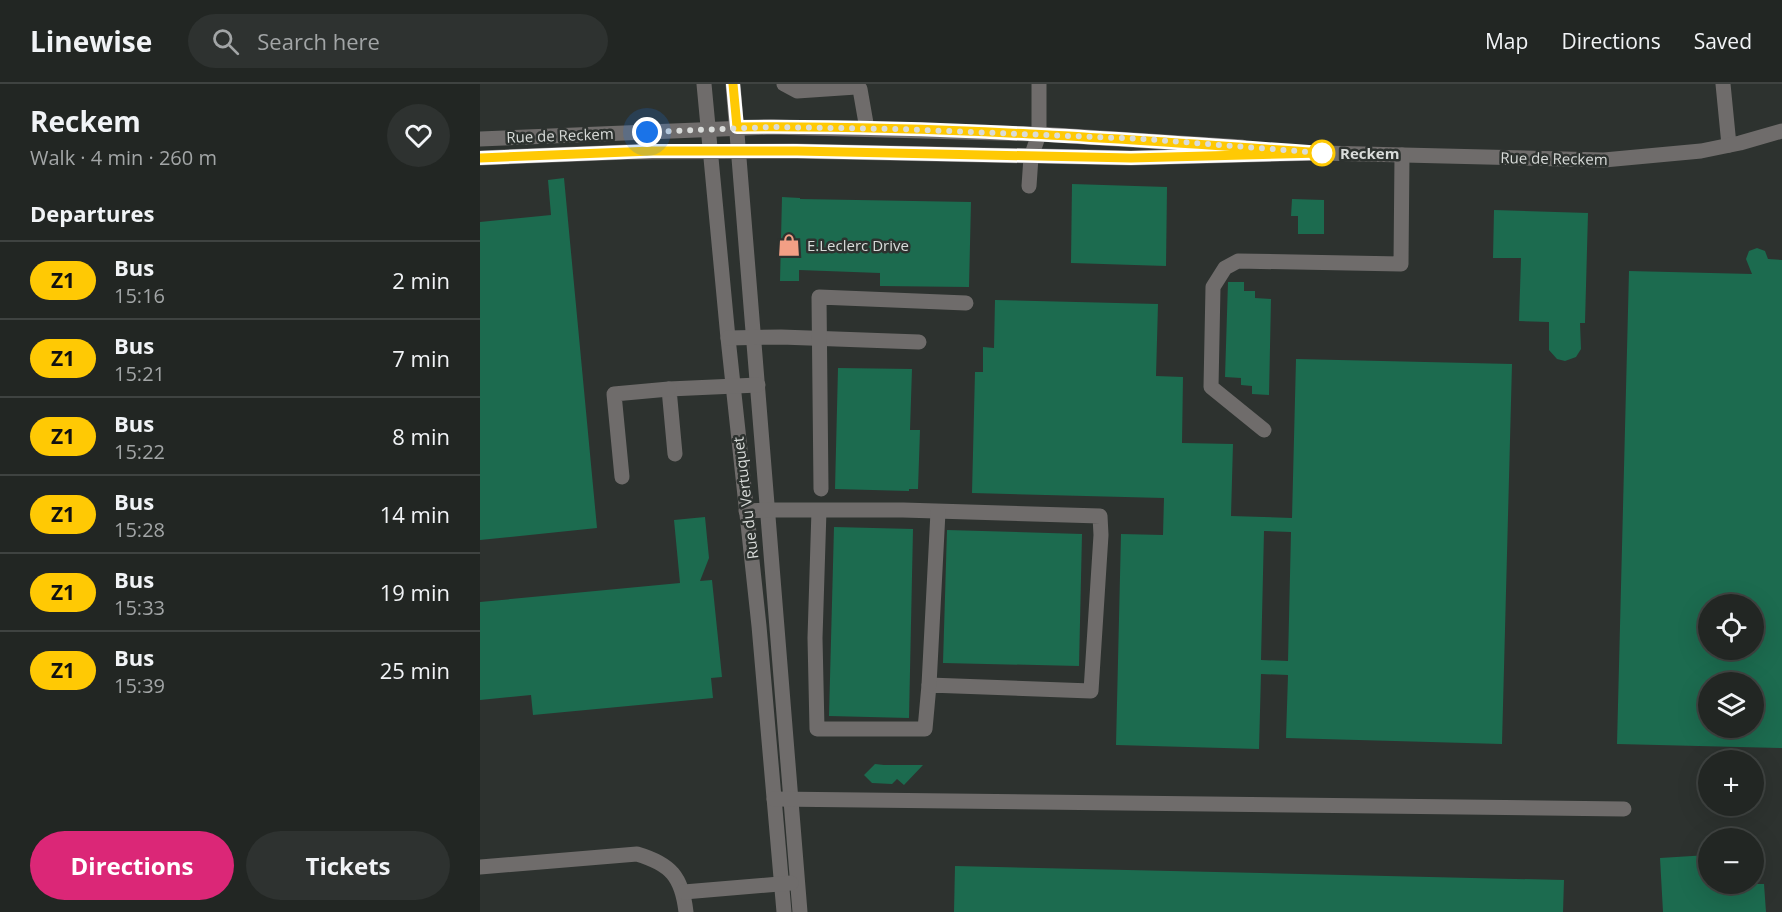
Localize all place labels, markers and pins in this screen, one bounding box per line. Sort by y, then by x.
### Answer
marker: Reckem [1309,140,1335,166]
place label: Reckem [1340,143,1399,163]
shop icon: E.Leclerc Drive [776,232,802,258]
place label: E.Leclerc Drive [807,235,909,255]

